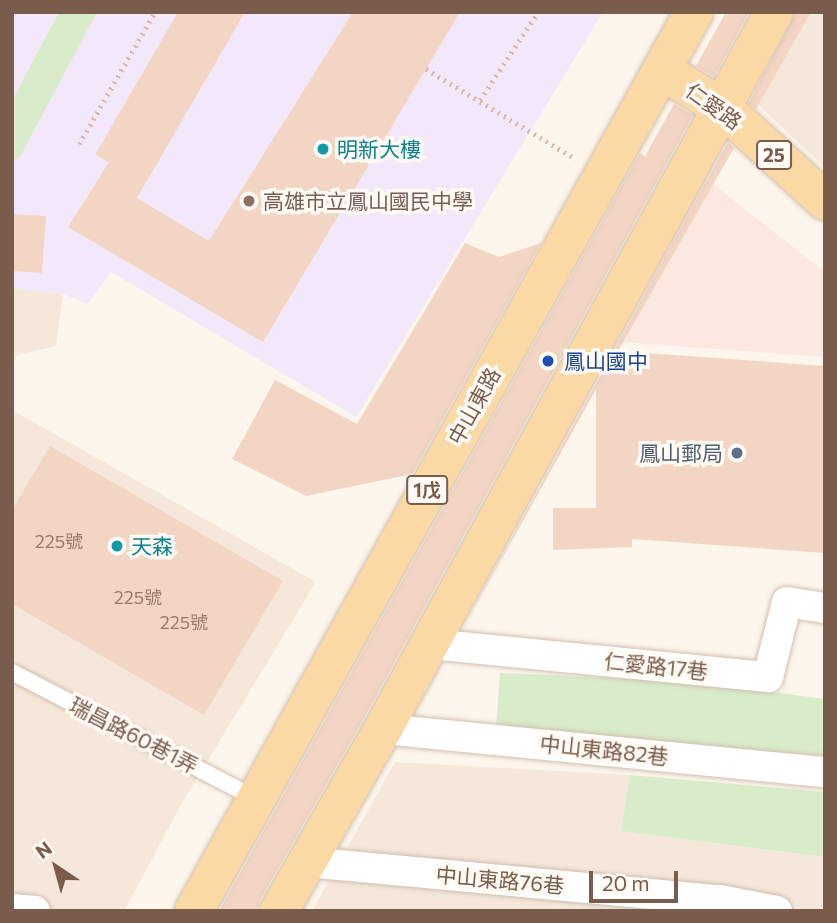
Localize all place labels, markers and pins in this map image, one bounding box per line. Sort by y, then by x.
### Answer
place label: 明新大樓 [337,136,421,162]
marker: 明新大樓 [315,141,331,157]
place label: 高雄市立鳳山國民中學 [263,188,473,214]
marker: 高雄市立鳳山國民中學 [241,193,257,209]
place label: 鳳山國中 [564,348,648,374]
marker: 鳳山國中 [538,351,558,371]
place label: 鳳山郵局 [639,440,723,466]
marker: 鳳山郵局 [729,445,745,461]
place label: 天森 [131,533,173,559]
marker: 天森 [109,538,125,554]

